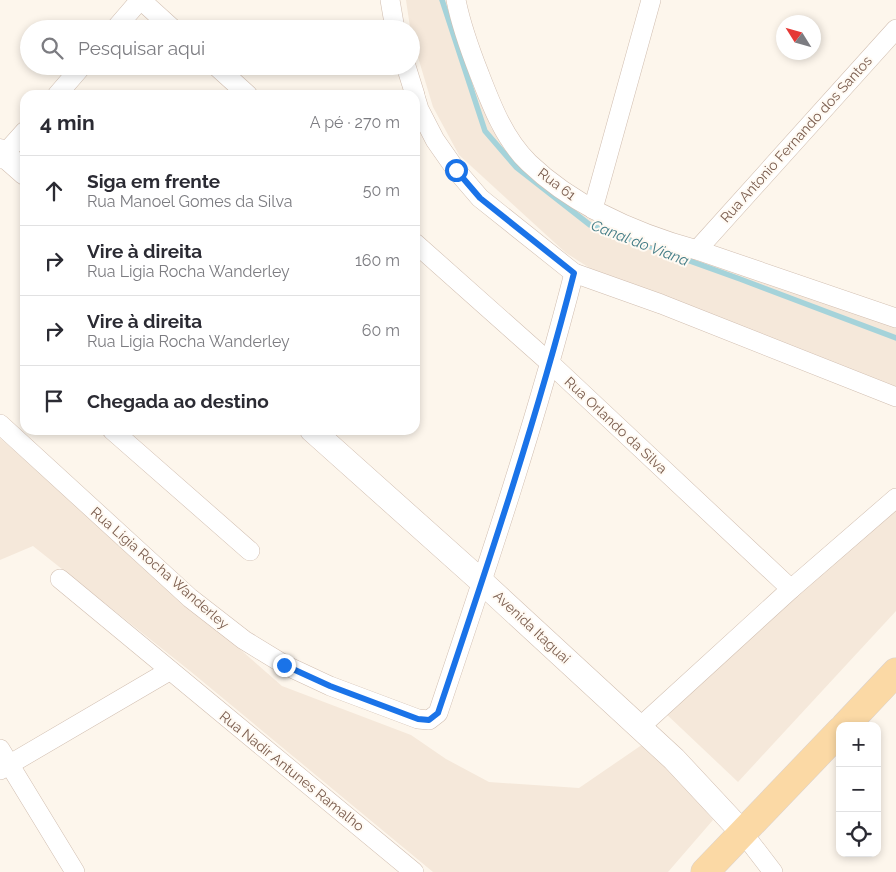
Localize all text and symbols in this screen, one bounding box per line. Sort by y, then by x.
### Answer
north arrow [776,15,821,60]
search box [20,20,420,75]
icon: search [38,34,66,62]
text: Pesquisar aqui [78,37,205,59]
street label: Rua Antonio Fernando dos Santos [717,52,875,226]
text: 4 min [40,110,95,135]
text: A pé · 270 m [310,113,400,132]
route start [445,159,468,182]
street label: Rua 61 [535,165,579,203]
text: Siga em frente [87,170,220,192]
icon: ahead [40,177,68,205]
text: 50 m [363,181,400,200]
text: Rua Manoel Gomes da Silva [87,192,292,211]
water label: Canal do Viana [588,216,692,270]
text: Vire à direita [87,240,202,262]
icon: right [40,247,68,275]
text: 160 m [355,251,400,270]
text: Rua Ligia Rocha Wanderley [87,262,290,281]
text: Vire à direita [87,310,202,332]
icon: right [40,317,68,345]
text: 60 m [362,321,400,340]
text: Rua Ligia Rocha Wanderley [87,332,290,351]
street label: Rua Orlando da Silva [562,373,670,477]
icon: arrive [40,387,68,415]
text: Chegada ao destino [87,390,269,412]
street label: Rua Ligia Rocha Wanderley [88,504,233,633]
street label: Avenida Itaguai [490,587,574,667]
route end [273,654,296,677]
street label: Rua Nadir Antunes Ramalho [217,708,367,834]
map controls [836,722,881,857]
button: + [836,722,881,767]
button: − [836,767,881,812]
button: locate [836,812,881,857]

